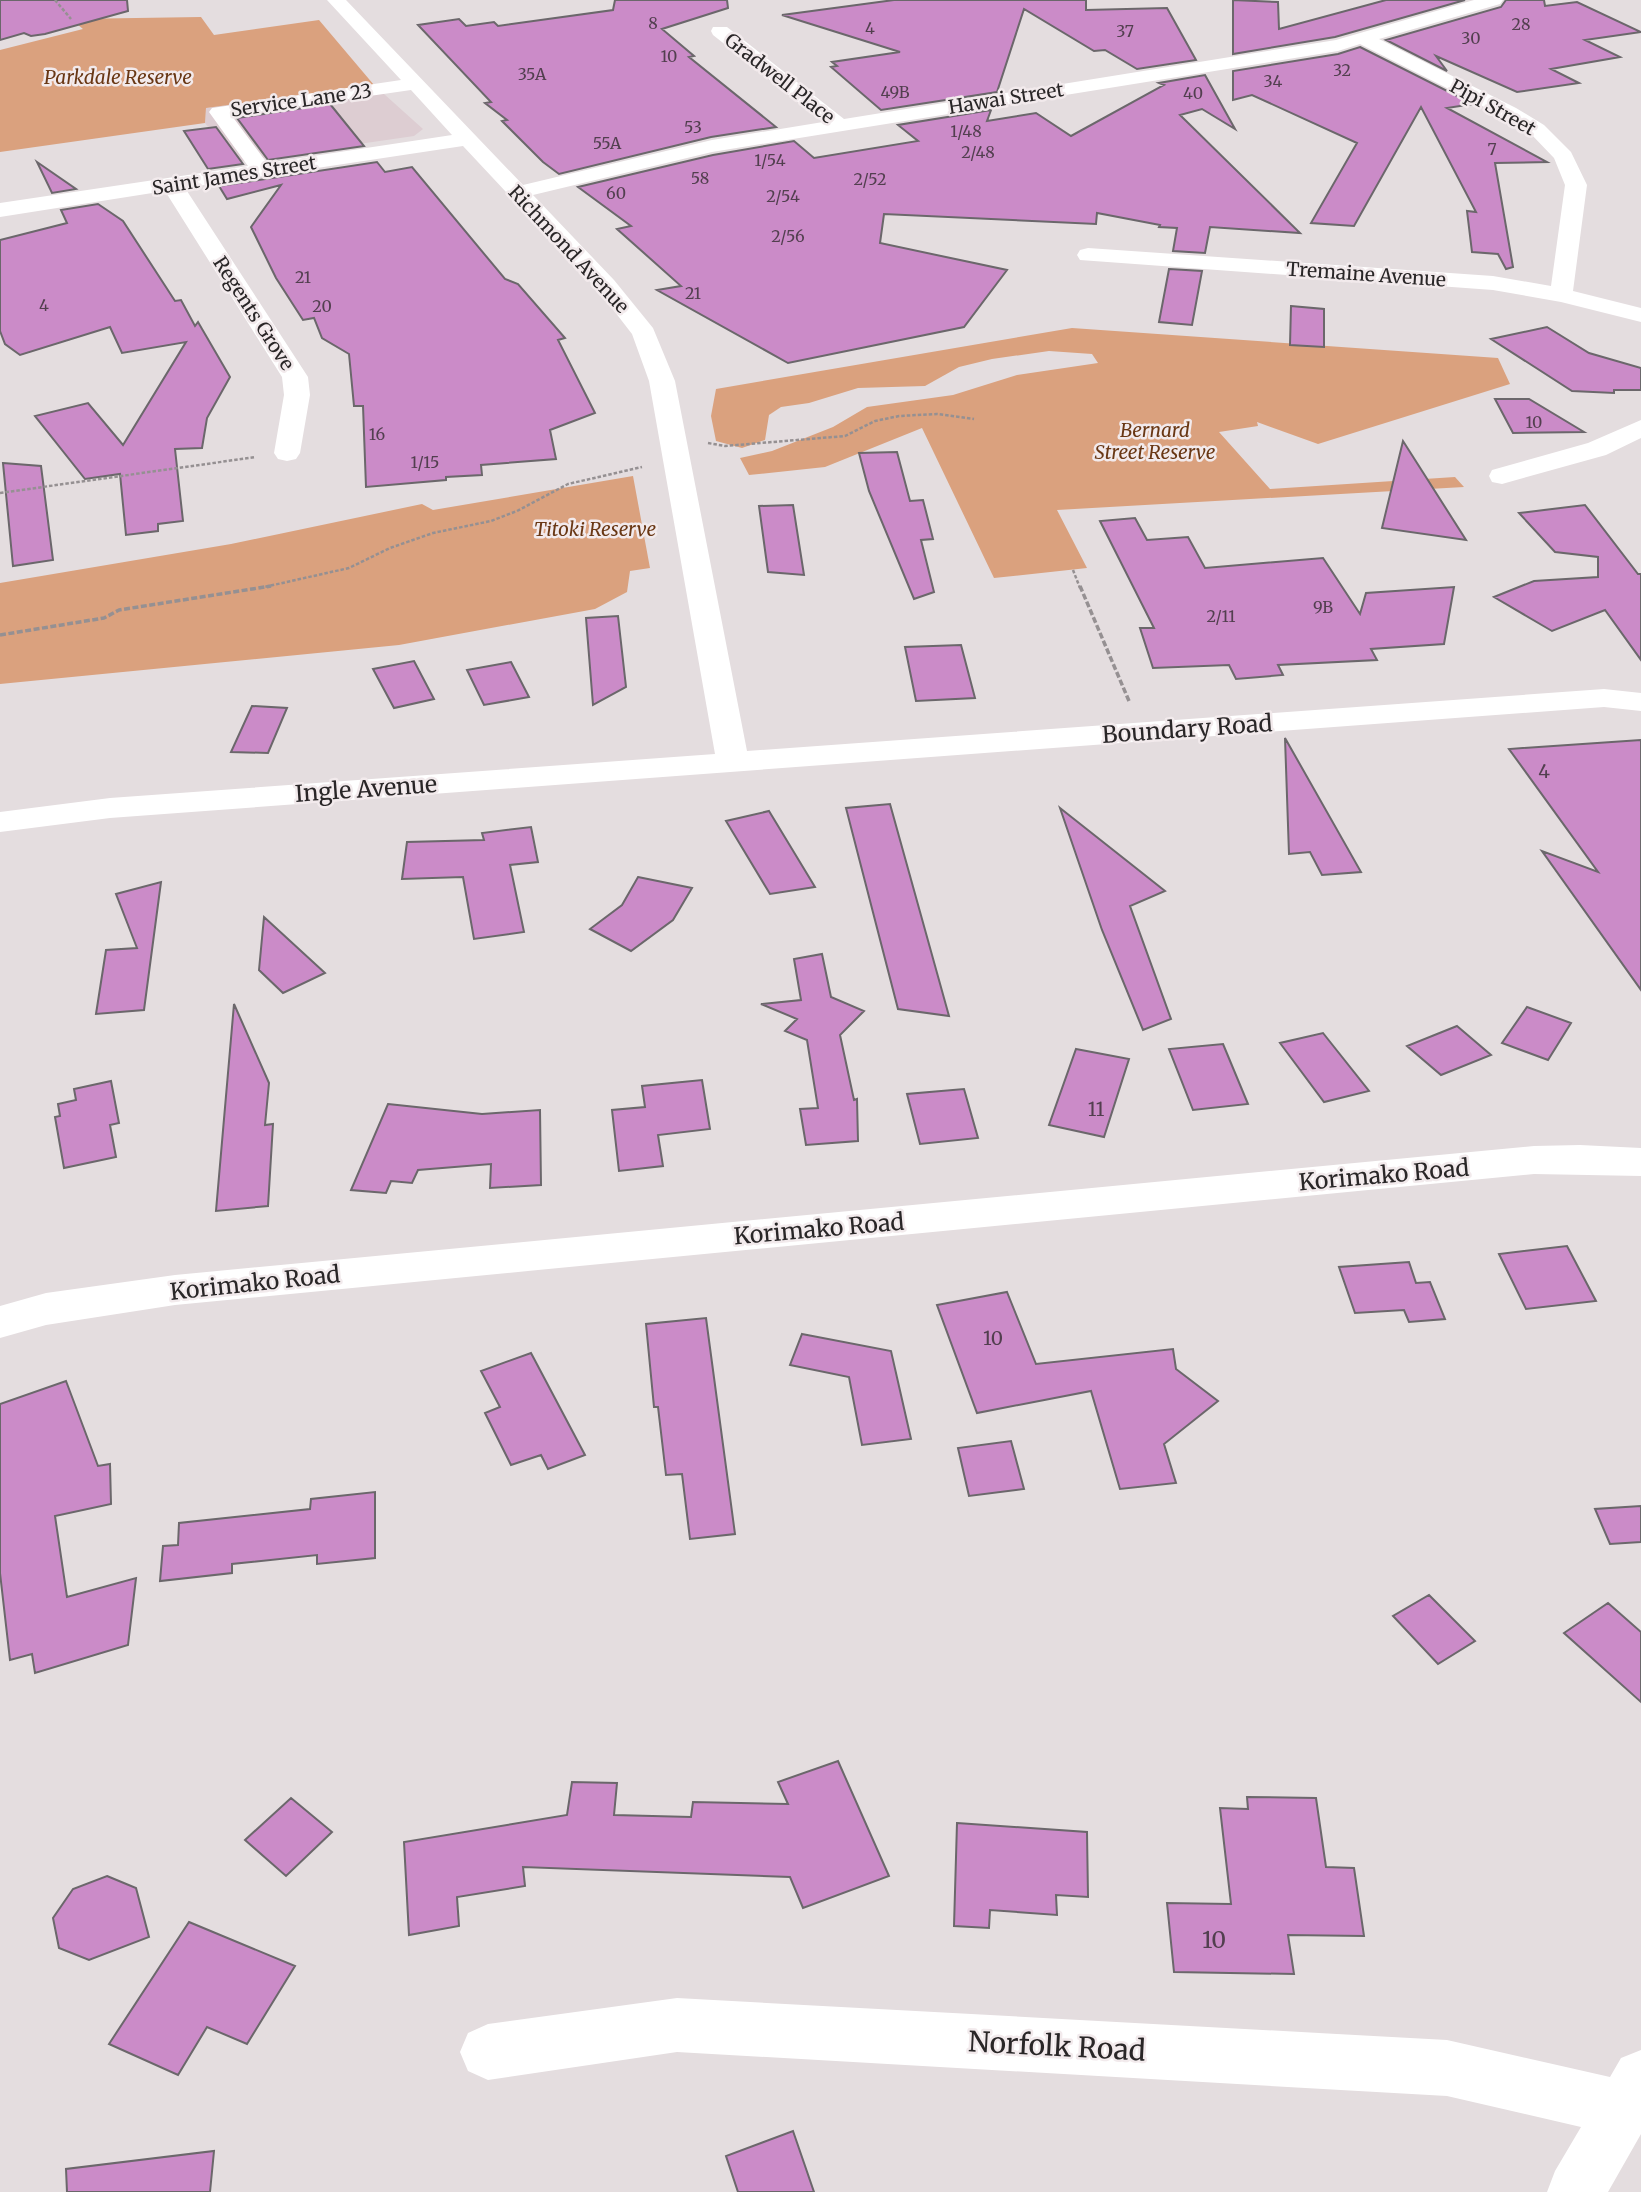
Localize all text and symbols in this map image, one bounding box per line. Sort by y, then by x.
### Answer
house number: 8 [648,13,658,33]
house number: 28 [1512,14,1530,34]
house number: 4 [865,18,875,38]
house number: 37 [1116,21,1134,41]
street label: Gradwell Place [720,28,840,128]
house number: 30 [1461,28,1481,48]
house number: 10 [661,46,677,66]
house number: 32 [1333,60,1351,80]
house number: 35A [518,64,547,84]
park label: Parkdale Reserve [44,65,192,89]
house number: 34 [1264,71,1283,91]
street label: Pipi Street [1446,74,1541,141]
street label: Hawai Street [947,77,1066,119]
street label: Service Lane 23 [229,78,373,122]
house number: 49B [881,82,910,102]
house number: 40 [1183,83,1203,103]
house number: 53 [684,117,702,137]
house number: 1/48 [950,121,982,141]
house number: 55A [593,133,622,153]
house number: 7 [1487,139,1497,159]
house number: 2/48 [961,142,995,162]
street label: Saint James Street [150,150,318,200]
house number: 1/54 [754,150,786,170]
house number: 58 [691,168,709,188]
house number: 2/52 [854,169,886,189]
street label: Richmond Avenue [504,180,635,318]
house number: 60 [606,183,626,203]
house number: 2/54 [766,186,800,206]
house number: 2/56 [771,226,805,246]
street label: Regents Grove [208,252,300,375]
street label: Tremaine Avenue [1285,256,1447,292]
house number: 21 [295,267,311,287]
house number: 21 [685,283,701,303]
house number: 4 [39,295,49,315]
house number: 20 [312,296,332,316]
house number: 10 [1526,412,1542,432]
park label: Bernard Street Reserve [1095,418,1216,464]
house number: 16 [369,424,385,444]
house number: 1/15 [411,452,439,472]
park label: Titoki Reserve [534,517,656,541]
house number: 9B [1313,597,1333,617]
house number: 2/11 [1207,606,1235,626]
street label: Boundary Road [1101,708,1273,749]
house number: 4 [1538,759,1550,783]
street label: Ingle Avenue [294,769,438,808]
house number: 11 [1088,1097,1105,1121]
street label: Korimako Road [1298,1153,1471,1196]
street label: Korimako Road [733,1207,906,1250]
street label: Korimako Road [168,1259,342,1306]
house number: 10 [983,1326,1003,1350]
house number: 10 [1202,1925,1226,1954]
street label: Norfolk Road [967,2023,1147,2069]

